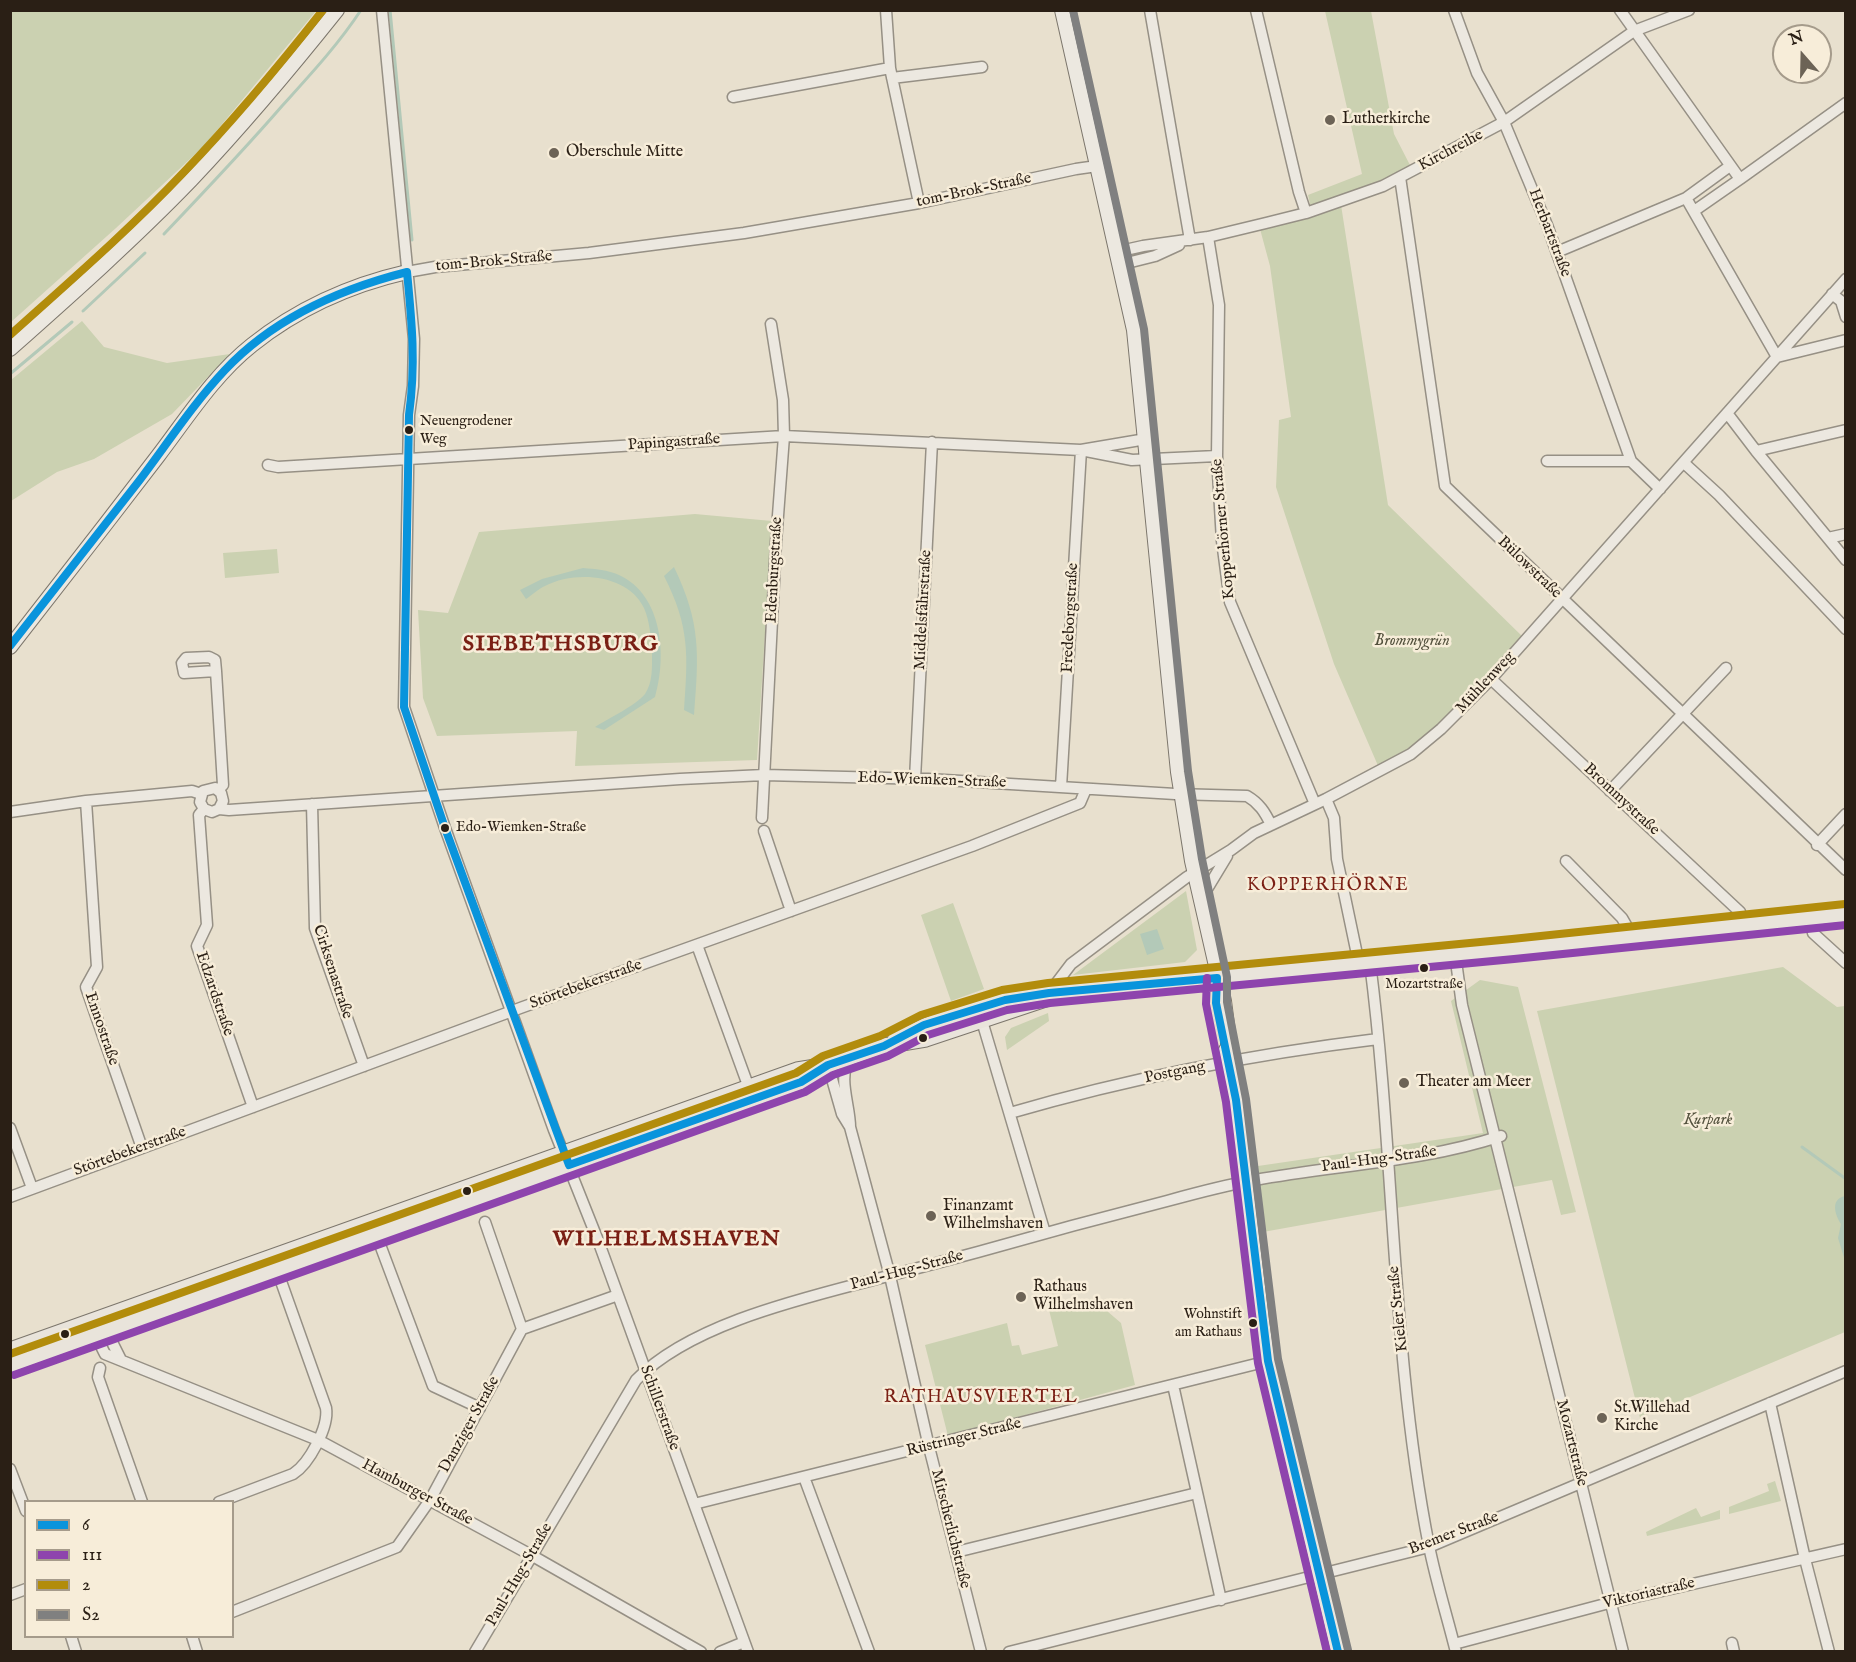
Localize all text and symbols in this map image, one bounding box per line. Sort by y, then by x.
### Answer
north arrow [1772,24,1832,84]
text: N [1787,27,1806,51]
place label: Lutherkirche [1342,110,1430,130]
marker: Lutherkirche [1323,113,1337,127]
street label: Kirchreihe [1415,126,1487,176]
place label: Oberschule Mitte [566,143,683,163]
marker: Oberschule Mitte [547,146,561,160]
street label: tom-Brok-Straße [915,169,1033,213]
street label: Herbartstraße [1523,186,1575,280]
street label: tom-Brok-Straße [435,247,553,277]
place label: Neuengrodener Weg [420,414,513,446]
marker: Neuengrodener Weg [403,424,415,436]
street label: Papingastraße [627,430,721,456]
street label: Kopperhörner Straße [1208,458,1240,600]
street label: Edenburgstraße [763,516,787,624]
street label: Bülowstraße [1493,533,1565,603]
street label: Middelsfährstraße [911,549,937,671]
street label: Fredeborgstraße [1059,562,1083,674]
district label: SIEBETHSBURG [463,632,659,658]
park label: Brommygrün [1374,632,1450,652]
street label: Mühlenweg [1452,648,1520,718]
street label: Brommystraße [1579,760,1663,840]
street label: Edo-Wiemken-Straße [857,769,1007,793]
place label: Edo-Wiemken-Straße [456,820,586,836]
marker: Edo-Wiemken-Straße [439,822,451,834]
district label: KOPPERHÖRNE [1247,875,1409,897]
street label: Cirksenastraße [308,922,356,1022]
street label: Edzardstraße [191,949,237,1039]
street label: Störtebekerstraße [527,956,645,1014]
marker: Mozartstraße [1418,962,1430,974]
place label: Mozartstraße [1385,977,1463,993]
street label: Ennostraße [80,990,122,1068]
unlabelled marker [917,1032,929,1044]
street label: Postgang [1143,1057,1207,1089]
place label: Theater am Meer [1416,1073,1531,1093]
marker: Theater am Meer [1397,1076,1411,1090]
park label: Kurpark [1684,1111,1732,1131]
street label: Störtebekerstraße [71,1123,189,1181]
street label: Paul-Hug-Straße [1320,1142,1438,1178]
unlabelled marker [461,1185,473,1197]
place label: Finanzamt Wilhelmshaven [943,1197,1043,1235]
marker: Finanzamt Wilhelmshaven [924,1209,938,1223]
district label: WILHELMSHAVEN [553,1227,781,1253]
street label: Paul-Hug-Straße [848,1247,966,1295]
street label: Kieler Straße [1385,1265,1413,1353]
place label: Rathaus Wilhelmshaven [1033,1278,1133,1316]
marker: Rathaus Wilhelmshaven [1014,1290,1028,1304]
place label: Wohnstift am Rathaus [1175,1307,1242,1340]
marker: Wohnstift am Rathaus [1247,1317,1259,1329]
unlabelled marker [59,1328,71,1340]
street label: Schillerstraße [635,1363,683,1453]
street label: Danziger Straße [436,1373,504,1477]
district label: RATHAUSVIERTEL [884,1387,1078,1409]
street label: Mozartstraße [1551,1398,1591,1488]
place label: St.Willehad Kirche [1614,1399,1690,1437]
marker: St.Willehad Kirche [1595,1411,1609,1425]
street label: Rüstringer Straße [905,1414,1023,1462]
street label: Hamburger Straße [358,1456,476,1530]
street label: Mitscherlichstraße [926,1467,974,1591]
legend [24,1500,234,1638]
street label: Bremer Straße [1406,1508,1502,1560]
text: 6 [82,1514,90,1537]
street label: Paul-Hug-Straße [483,1520,557,1630]
text: 111 [82,1544,102,1567]
text: 2 [82,1574,90,1597]
street label: Viktoriastraße [1601,1574,1697,1614]
text: S2 [82,1604,100,1627]

